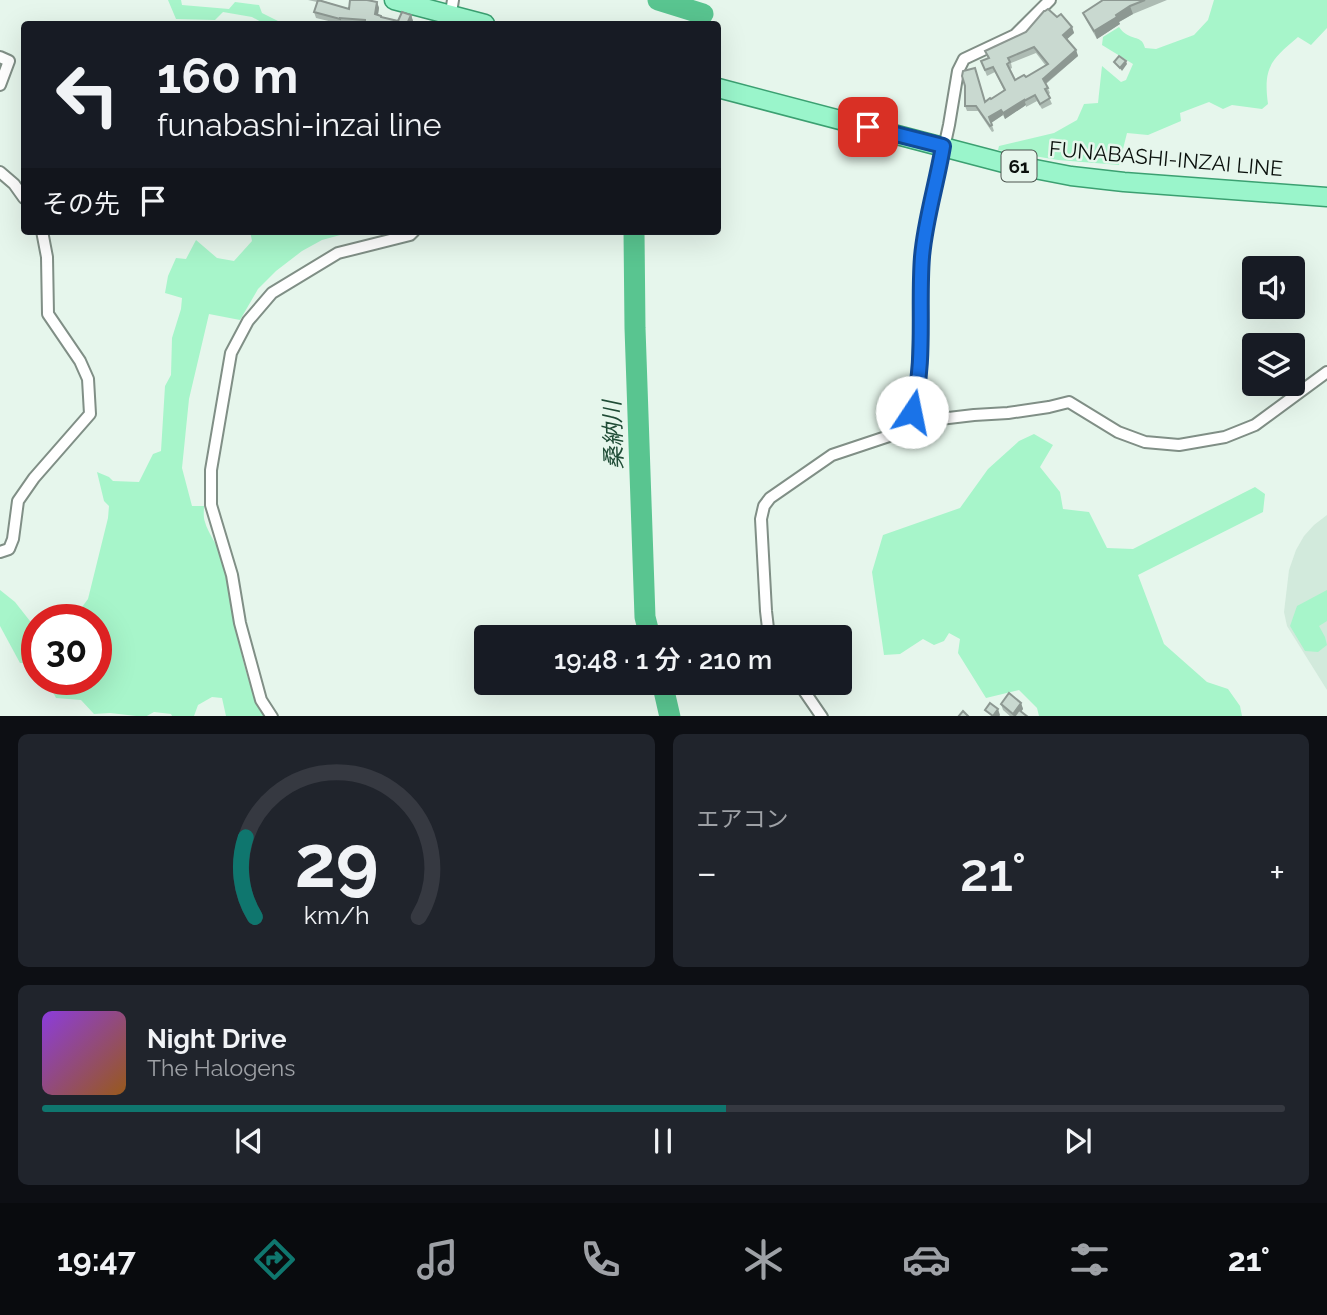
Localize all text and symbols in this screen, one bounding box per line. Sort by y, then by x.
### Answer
text: 160 m [157,47,298,104]
icon: left [42,49,133,140]
pin [838,97,898,157]
text: funabashi-inzai line [157,106,442,143]
icon: arrive [849,108,887,146]
street label: FUNABASHI-INZAI LINE [1048,136,1284,181]
road number: 61 [1002,150,1036,182]
icon: arrive [134,182,172,220]
text: その先 [42,189,120,219]
map controls [1242,256,1305,396]
button: sound [1242,256,1305,319]
button: layers [1242,333,1305,396]
position arrow [875,375,949,449]
water label: 桑納川 [598,397,627,470]
speed limit sign: 30 [21,604,112,695]
text: 19:48 · 1 分 · 210 m [554,645,772,675]
text: エアコン [697,805,789,832]
text: 29 [294,819,378,904]
text: 21° [960,842,1026,903]
text: − [697,850,717,895]
text: + [1269,850,1285,895]
text: km/h [303,899,369,929]
text: Night Drive [147,1024,286,1054]
text: The Halogens [147,1054,295,1081]
icon: previous [230,1122,268,1160]
icon: pause [644,1122,682,1160]
icon: next [1059,1122,1097,1160]
icon: directions [250,1235,299,1284]
icon: music [413,1235,462,1284]
icon: phone [576,1235,625,1284]
icon: climate [739,1235,788,1284]
icon: car [902,1235,951,1284]
icon: filters [1065,1235,1114,1284]
text: 19:47 [57,1241,136,1278]
text: 21° [1228,1241,1270,1278]

